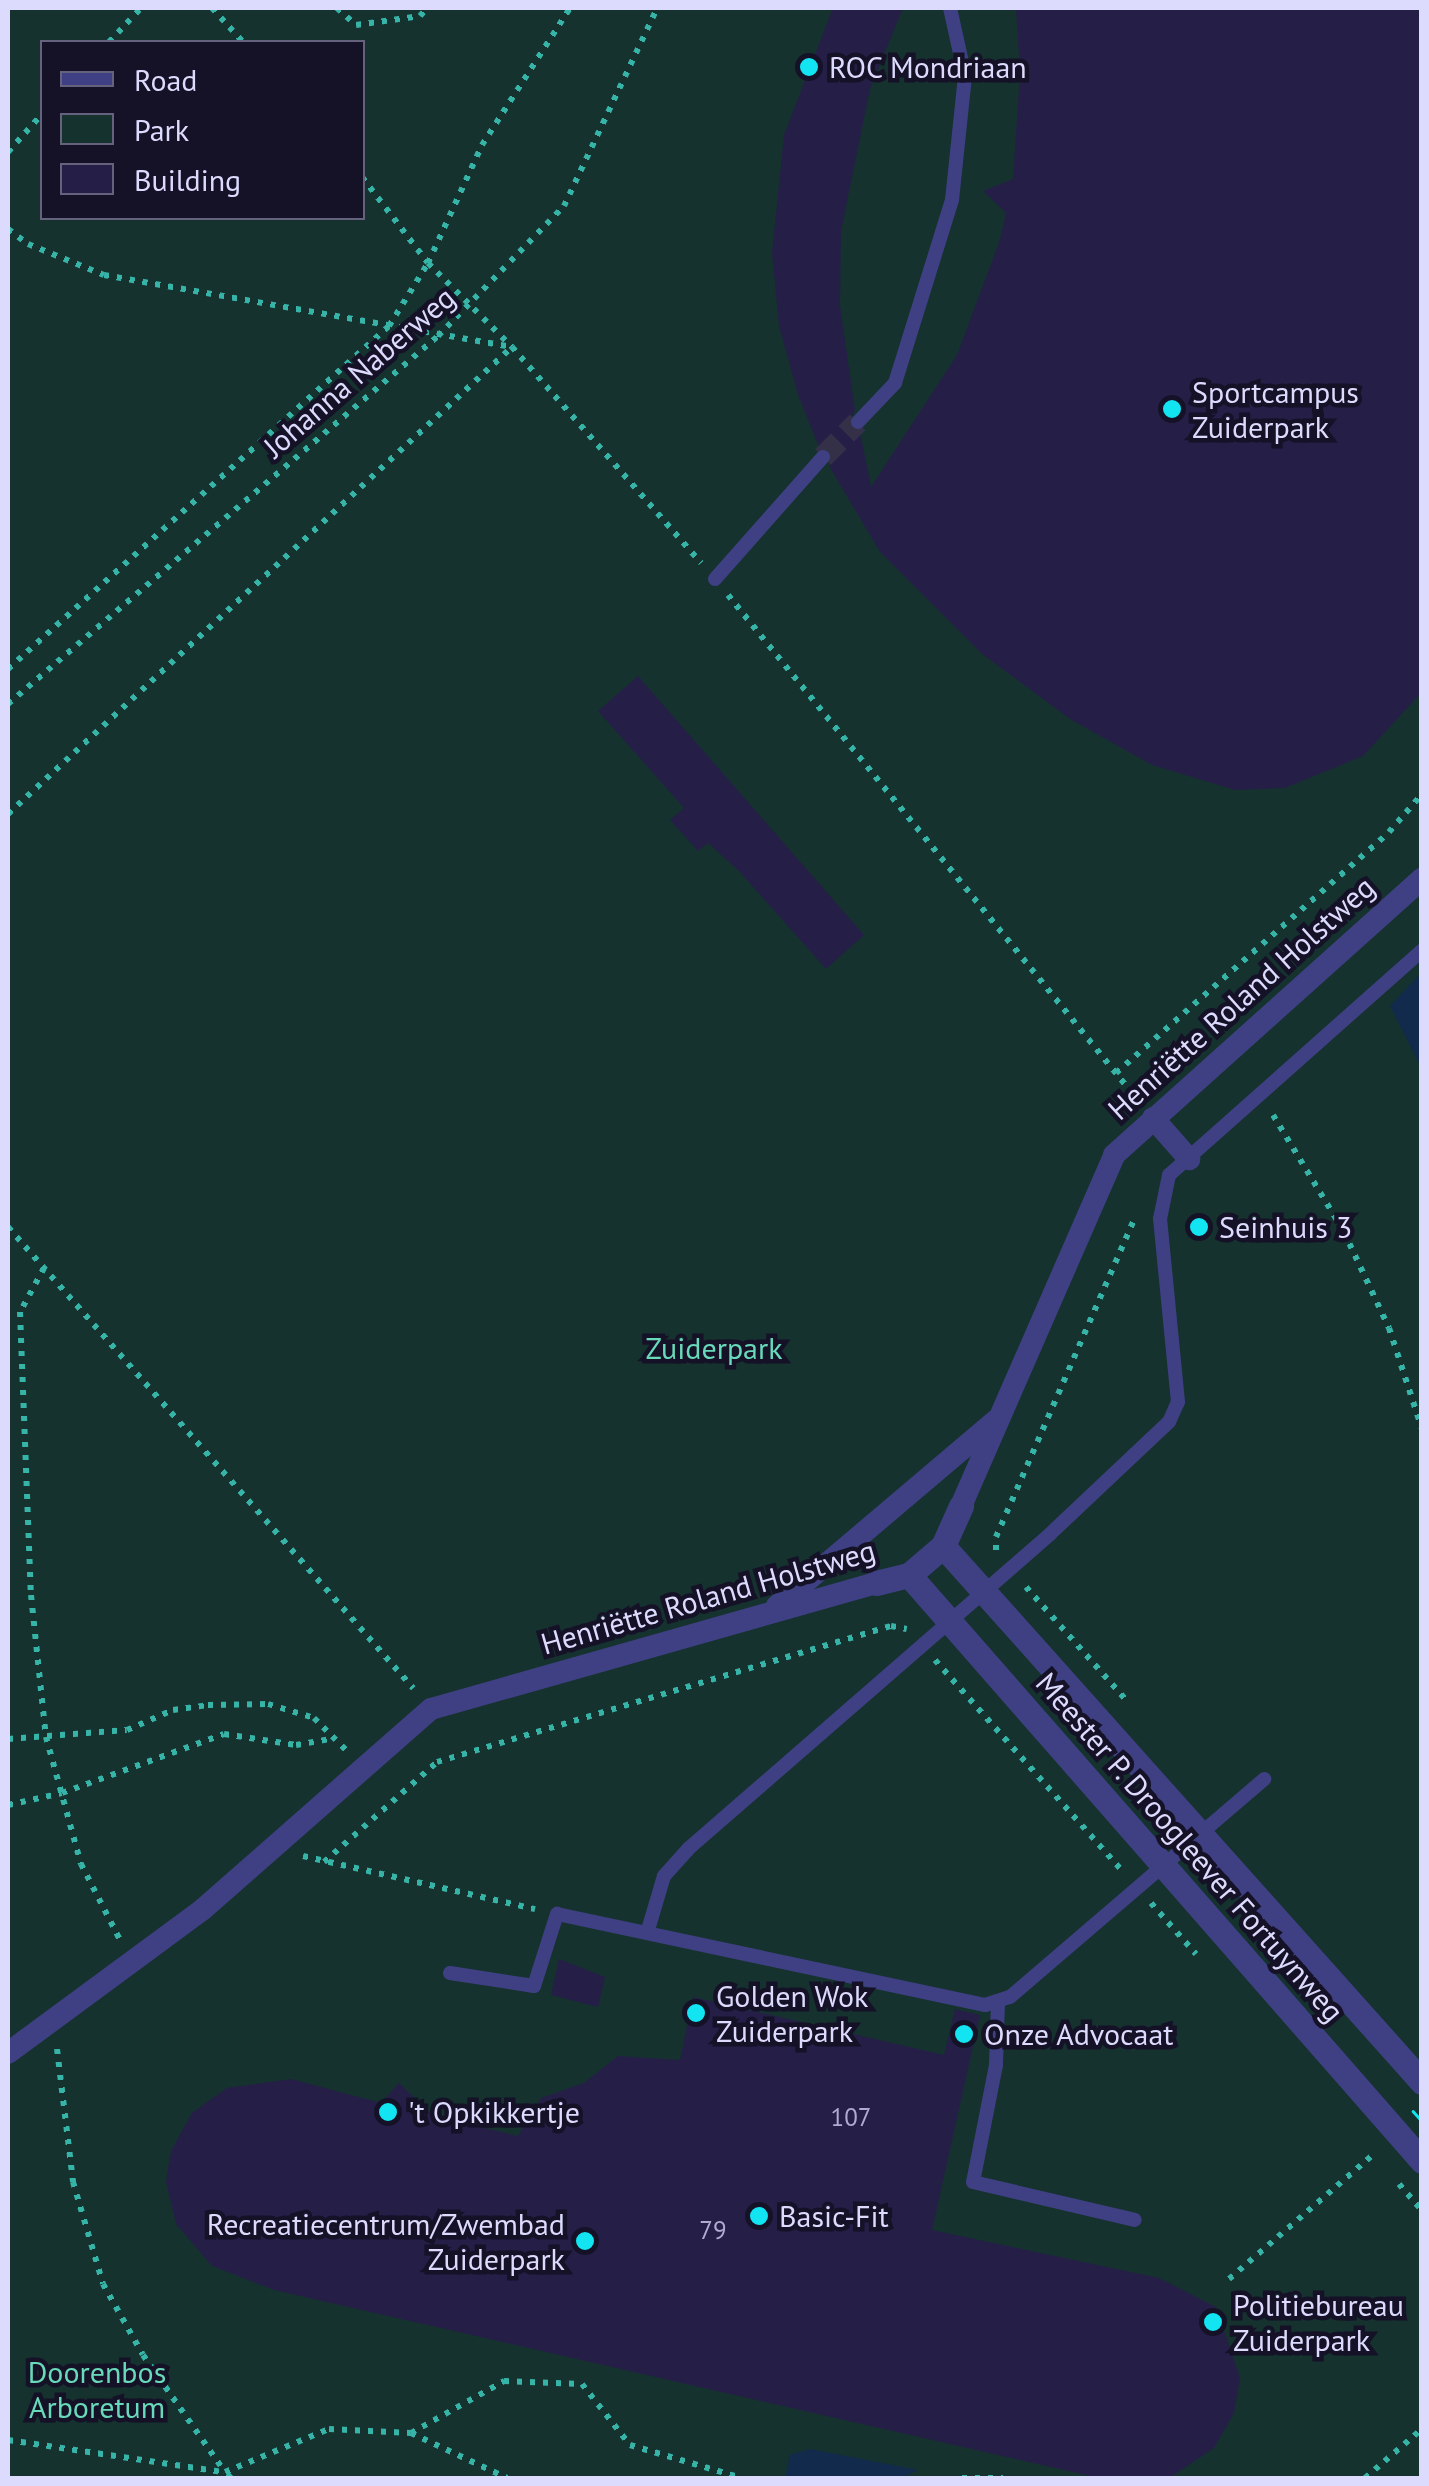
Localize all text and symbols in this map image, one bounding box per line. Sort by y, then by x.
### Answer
legend [40,40,365,220]
place label: ROC Mondriaan [829,49,1028,85]
marker: ROC Mondriaan [798,56,820,78]
text: Road [134,60,198,99]
text: Park [134,110,189,149]
text: Building [134,160,241,199]
street label: Johanna Naberweg [256,279,462,465]
place label: Sportcampus Zuiderpark [1192,374,1359,444]
marker: Sportcampus Zuiderpark [1161,398,1183,420]
street label: Henriëtte Roland Holstweg [1100,869,1382,1127]
place label: Seinhuis 3 [1219,1209,1352,1245]
marker: Seinhuis 3 [1188,1216,1210,1238]
park label: Zuiderpark [645,1330,783,1366]
street label: Henriëtte Roland Holstweg [537,1532,879,1662]
street label: Meester P. Droogleever Fortuynweg [1028,1664,1352,2030]
place label: Golden Wok Zuiderpark [716,1978,869,2048]
marker: Golden Wok Zuiderpark [685,2002,707,2024]
place label: Onze Advocaat [984,2016,1174,2052]
marker: Onze Advocaat [953,2023,975,2045]
place label: 't Opkikkertje [408,2094,580,2130]
marker: 't Opkikkertje [377,2101,399,2123]
house number: 107 [831,2102,871,2132]
place label: Basic-Fit [779,2198,889,2234]
marker: Basic-Fit [748,2205,770,2227]
place label: Recreatiecentrum/Zwembad Zuiderpark [207,2206,565,2276]
house number: 79 [699,2215,727,2245]
marker: Recreatiecentrum/Zwembad Zuiderpark [574,2230,596,2252]
place label: Politiebureau Zuiderpark [1233,2287,1404,2358]
marker: Politiebureau Zuiderpark [1202,2311,1224,2333]
park label: Doorenbos Arboretum [28,2354,166,2424]

